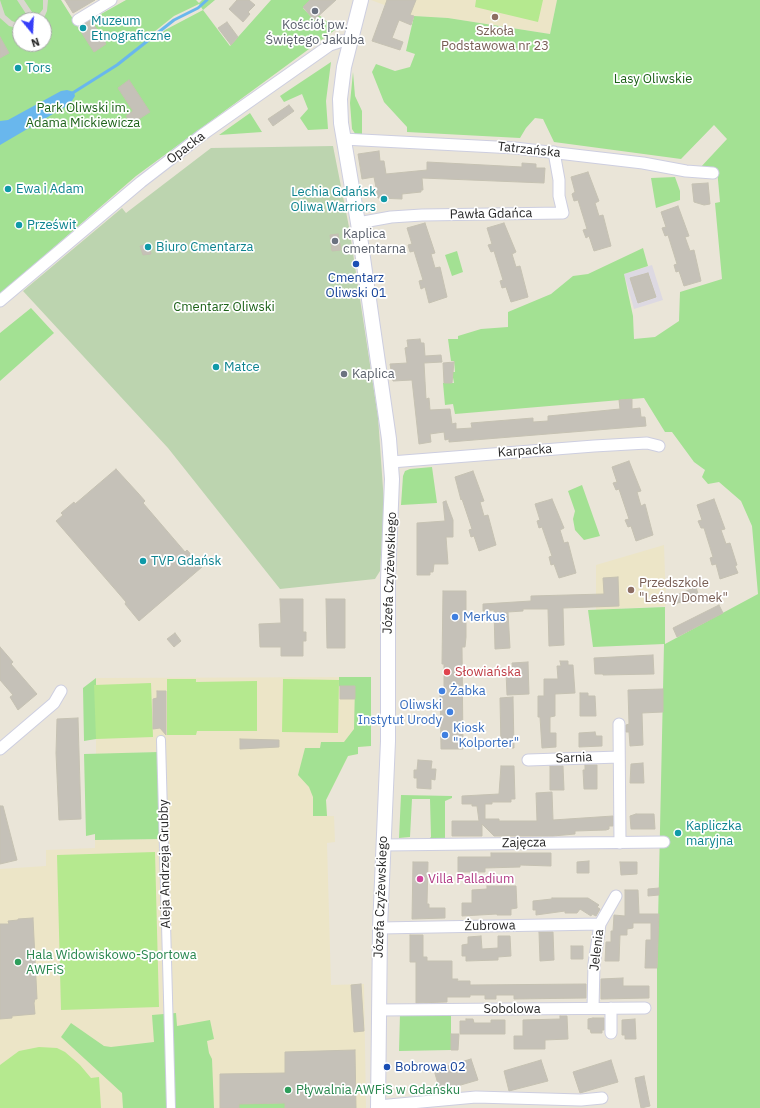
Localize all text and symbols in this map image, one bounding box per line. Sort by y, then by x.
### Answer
marker: Kościół pw. Świętego Jakuba [310,6,320,16]
north arrow [12,12,52,52]
marker: Szkoła Podstawowa nr 23 [490,12,500,22]
place label: Muzeum Etnograficzne [91,13,171,44]
place label: Kościół pw. Świętego Jakuba [266,17,364,48]
marker: Muzeum Etnograficzne [78,23,88,33]
place label: Szkoła Podstawowa nr 23 [441,23,549,54]
text: N [29,35,41,50]
place label: Tors [26,60,51,76]
marker: Tors [13,63,23,73]
park label: Lasy Oliwskie [614,71,692,87]
park label: Park Oliwski im. Adama Mickiewicza [26,100,140,131]
street label: Opacka [164,129,208,167]
street label: Tatrzańska [497,139,561,161]
place label: Ewa i Adam [16,181,84,197]
marker: Ewa i Adam [3,184,13,194]
place label: Lechia Gdańsk Oliwa Warriors [291,184,376,215]
marker: Lechia Gdańsk Oliwa Warriors [379,194,389,204]
street label: Pawła Gdańca [450,205,532,223]
place label: Prześwit [27,217,77,233]
marker: Prześwit [14,220,24,230]
place label: Kaplica cmentarna [343,226,406,257]
marker: Kaplica cmentarna [330,236,340,246]
place label: Biuro Cmentarza [156,239,253,255]
marker: Biuro Cmentarza [143,242,153,252]
marker: Cmentarz Oliwski 01 [351,259,361,269]
place label: Cmentarz Oliwski 01 [325,270,387,301]
park label: Cmentarz Oliwski [173,299,275,315]
place label: Matce [224,359,260,375]
marker: Matce [211,362,221,372]
place label: Kaplica [352,366,395,382]
marker: Kaplica [339,369,349,379]
street label: Karpacka [497,441,553,461]
street label: Józefa Czyżewskiego [380,512,400,634]
place label: TVP Gdańsk [151,553,221,569]
marker: TVP Gdańsk [138,556,148,566]
place label: Przedszkole "Leśny Domek" [639,575,728,606]
marker: Przedszkole "Leśny Domek" [626,585,636,595]
place label: Merkus [463,609,506,625]
marker: Merkus [450,612,460,622]
place label: Słowiańska [455,664,521,680]
marker: Słowiańska [442,667,452,677]
place label: Żabka [450,683,486,699]
marker: Żabka [437,686,447,696]
place label: Oliwski Instytut Urody [358,697,442,728]
marker: Oliwski Instytut Urody [445,707,455,717]
place label: Kiosk "Kolporter" [453,720,519,751]
marker: Kiosk "Kolporter" [440,730,450,740]
street label: Sarnia [555,750,593,766]
street label: Aleja Andrzeja Grubby [156,799,174,929]
place label: Kapliczka maryjna [686,818,742,849]
marker: Kapliczka maryjna [673,828,683,838]
street label: Zajęcza [502,835,546,851]
street label: Józefa Czyżewskiego [371,836,391,958]
place label: Villa Palladium [428,871,514,887]
marker: Villa Palladium [415,874,425,884]
street label: Żubrowa [464,918,516,934]
street label: Jelenia [587,928,607,972]
place label: Hala Widowiskowo-Sportowa AWFiS [26,947,197,978]
marker: Hala Widowiskowo-Sportowa AWFiS [13,957,23,967]
street label: Sobolowa [483,1001,541,1017]
place label: Bobrowa 02 [395,1059,466,1075]
marker: Bobrowa 02 [382,1062,392,1072]
place label: Pływalnia AWFiS w Gdańsku [296,1082,460,1098]
marker: Pływalnia AWFiS w Gdańsku [283,1085,293,1095]

